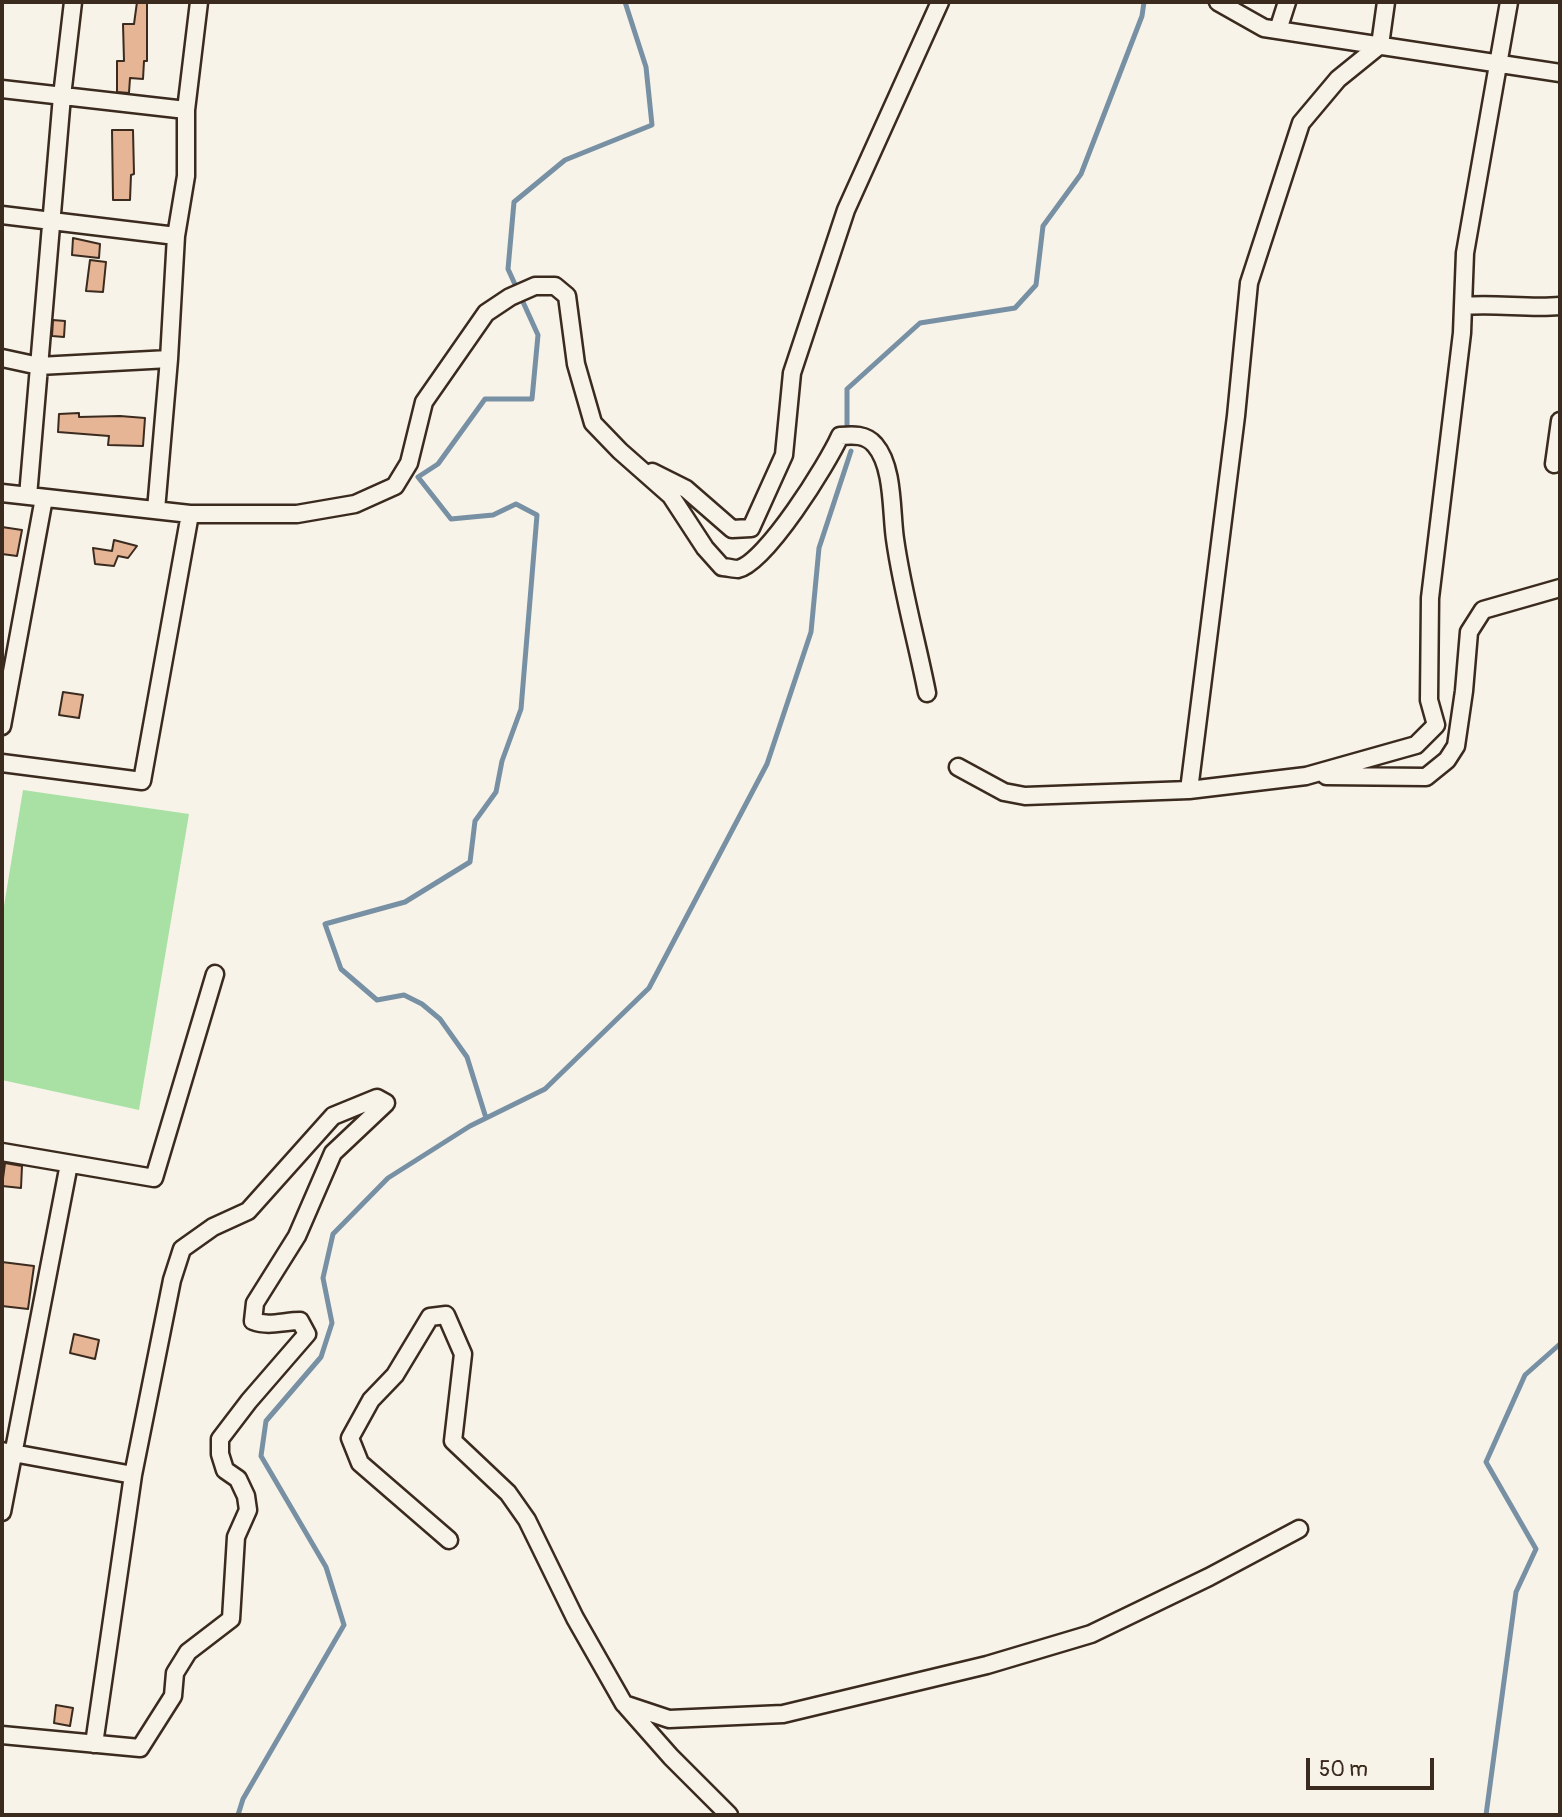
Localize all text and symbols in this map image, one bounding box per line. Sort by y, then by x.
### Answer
scale bar [1310,1744,1438,1788]
text: 50 m [1319,1756,1368,1783]

